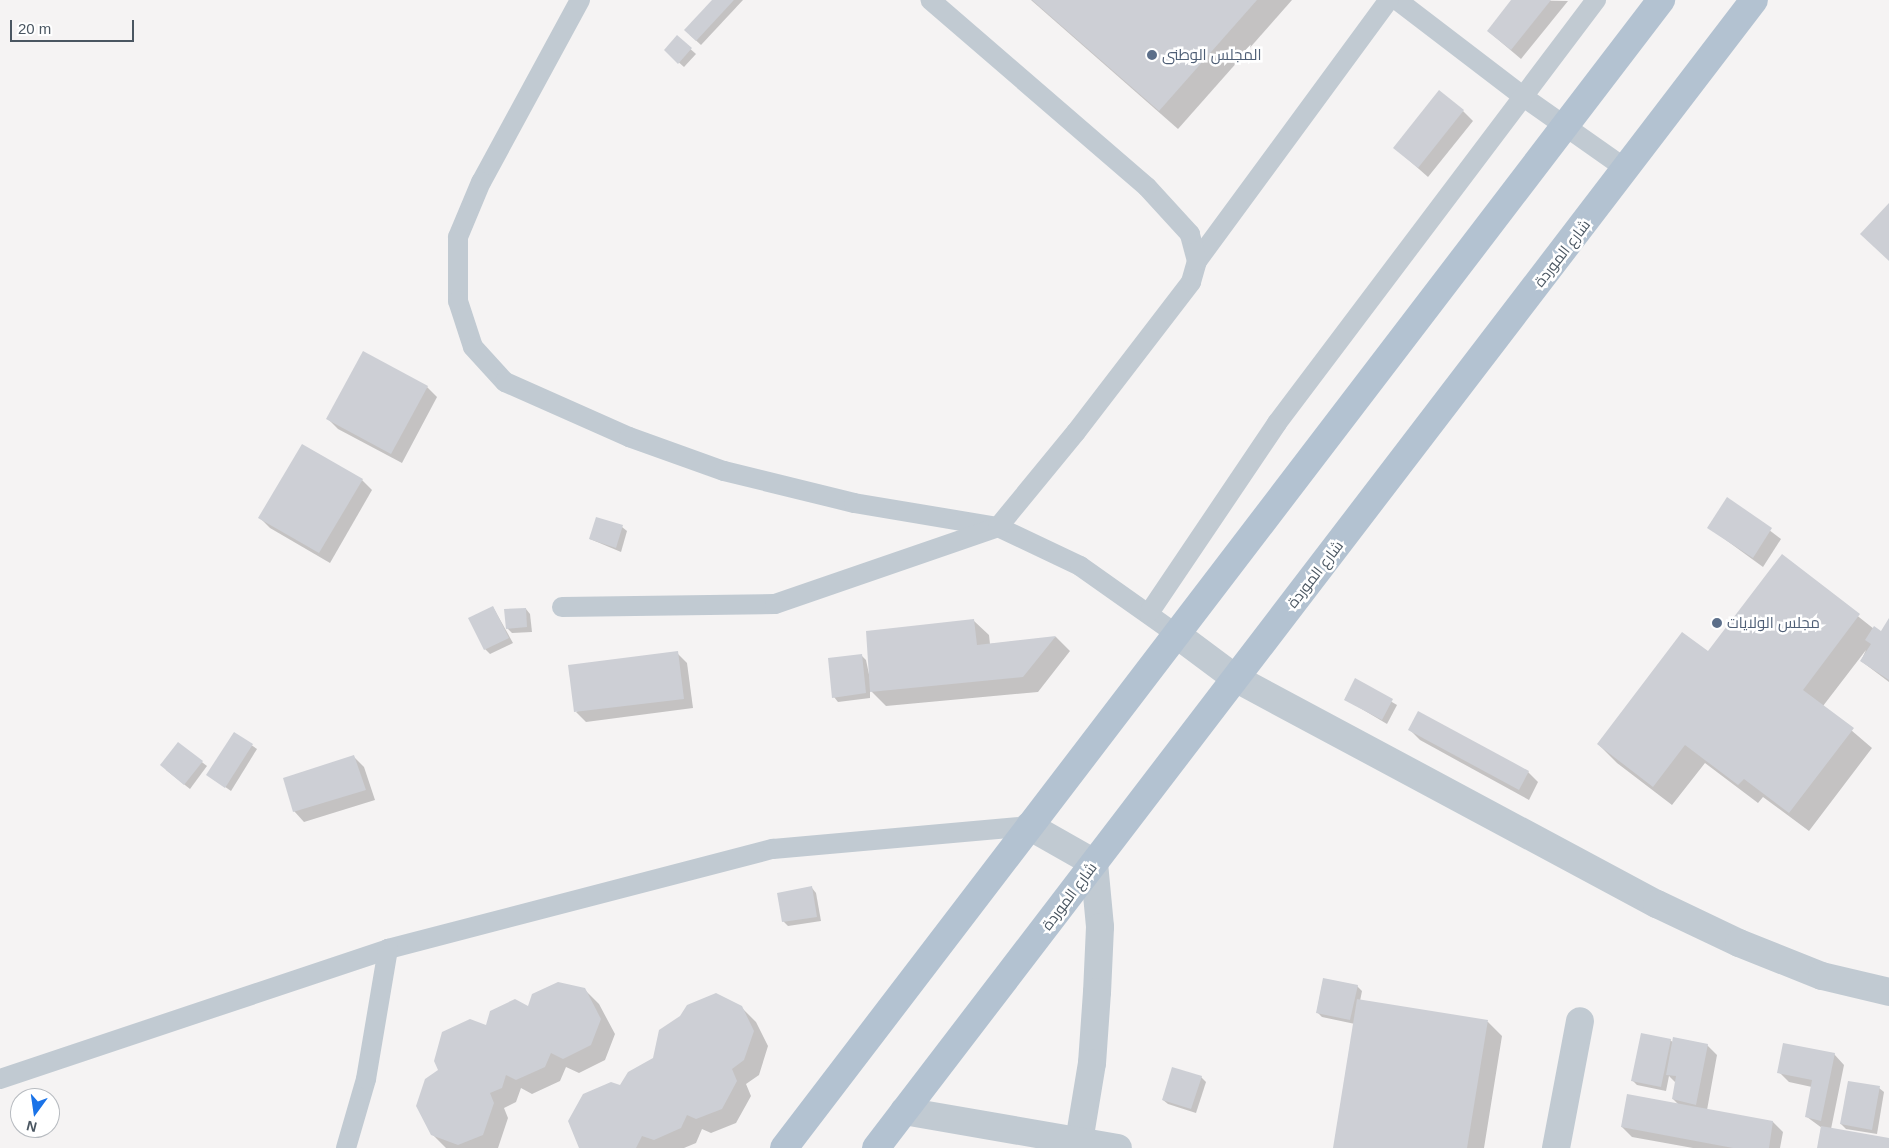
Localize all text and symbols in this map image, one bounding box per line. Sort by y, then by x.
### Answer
scale bar [12,10,136,42]
text: 20 m [18,20,51,37]
place label: المجلس الوطنى [1162,46,1261,64]
marker: المجلس الوطنى [1146,49,1158,61]
street label: شارع الموردة [1530,216,1594,290]
street label: شارع الموردة [1283,537,1347,611]
place label: مجلس الولايات [1727,614,1820,632]
marker: مجلس الولايات [1711,617,1723,629]
street label: شارع الموردة [1038,859,1100,933]
north arrow [10,1088,60,1138]
text: N [25,1118,38,1136]

